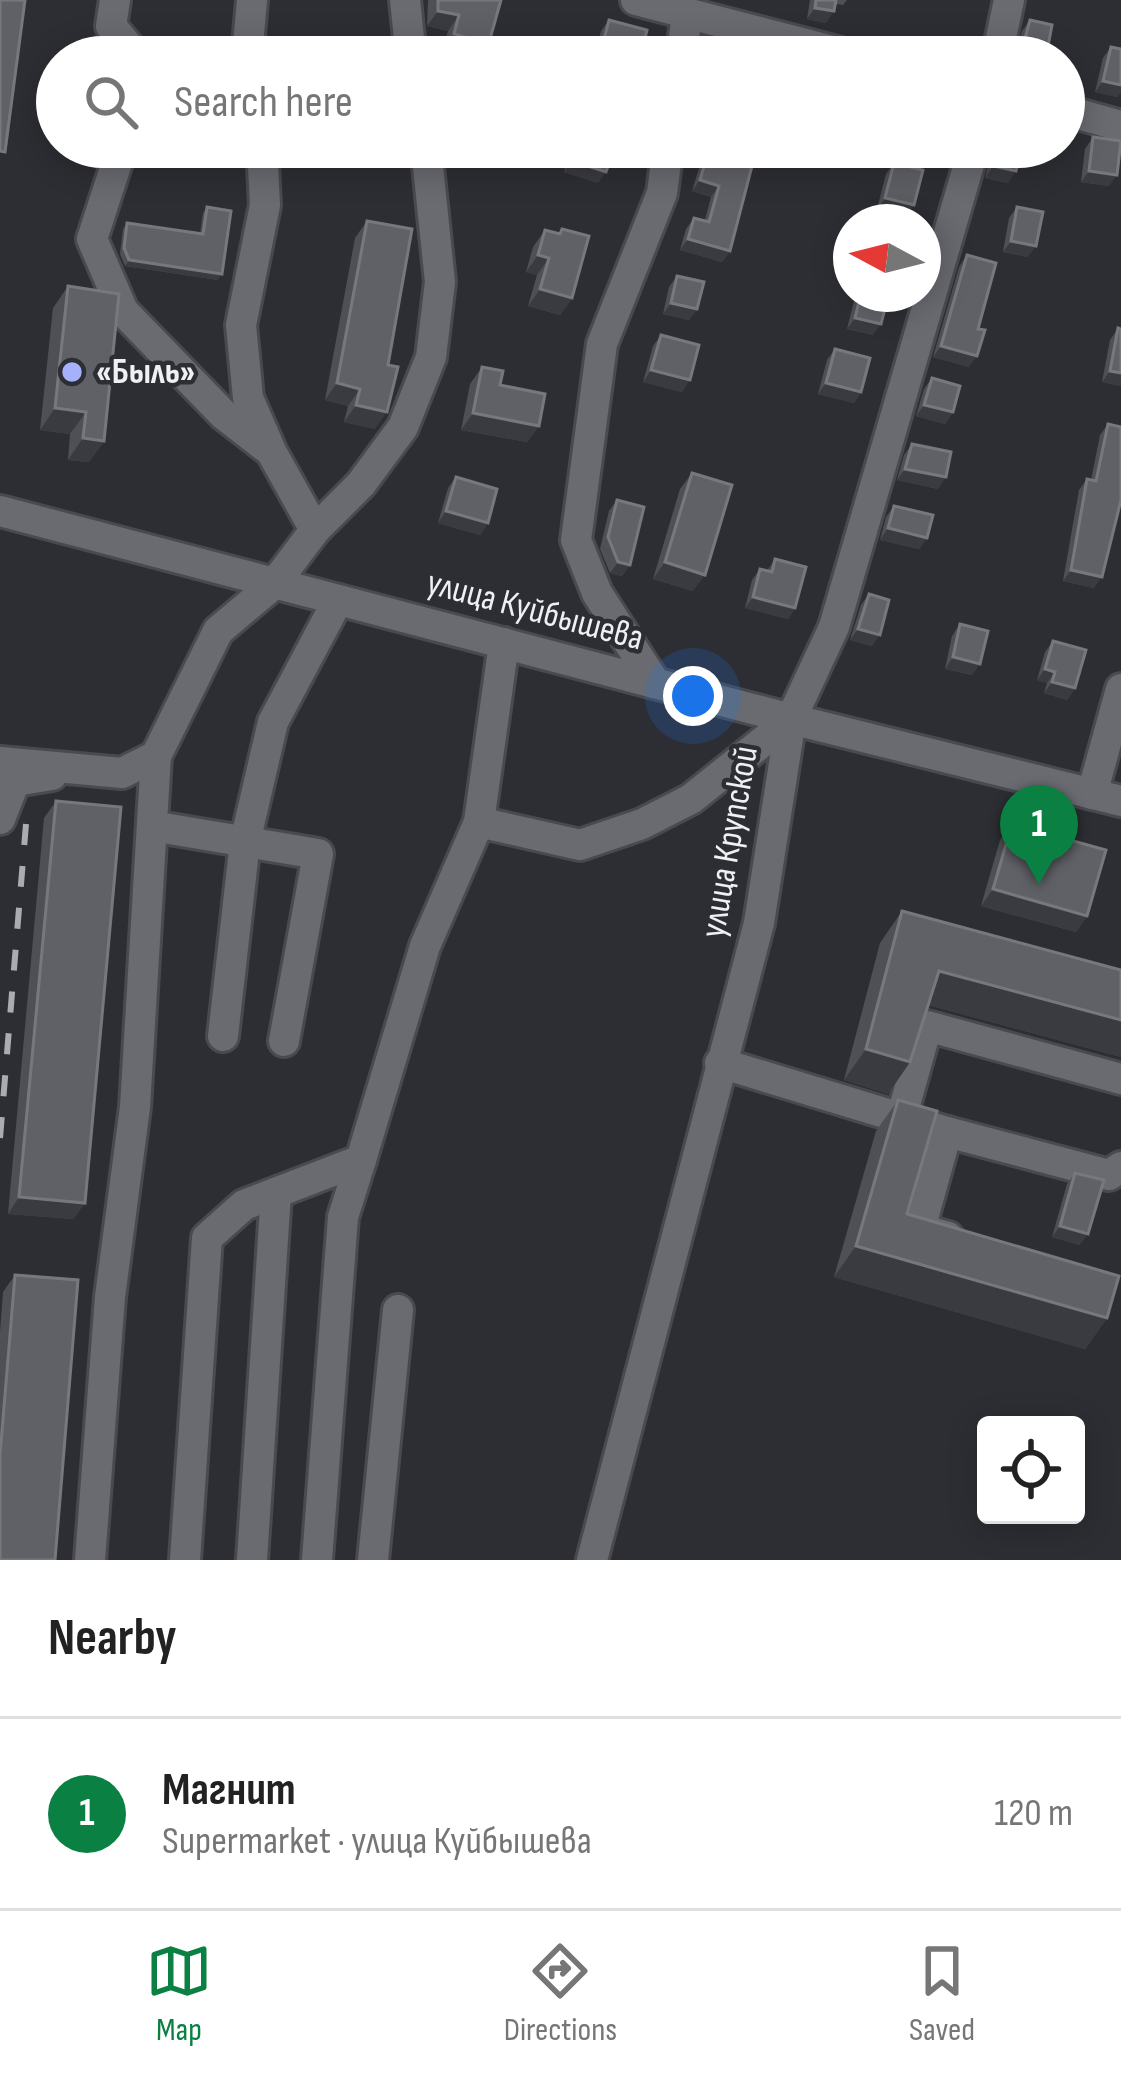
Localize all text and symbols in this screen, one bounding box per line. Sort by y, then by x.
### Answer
search box [36,36,1085,168]
icon: search [78,69,144,135]
text: Search here [174,75,353,130]
north arrow [833,204,941,312]
place label: «Быль» [96,351,195,394]
marker: «Быль» [59,359,85,385]
street label: улица Куйбышева [422,561,648,661]
your location [663,666,723,726]
street label: улица Крупской [692,743,768,941]
pin: 1 [1000,785,1078,884]
map controls [977,1416,1085,1524]
button: locate [977,1416,1085,1524]
text: Nearby [48,1608,177,1669]
text: Магнит [162,1763,296,1818]
text: 1 [79,1790,95,1837]
text: 120 m [994,1790,1073,1837]
text: Supermarket · улица Куйбышева [162,1818,592,1865]
tab: Map [146,1938,212,2050]
tab: Directions [504,1938,617,2050]
tab: Saved [909,1938,975,2050]

